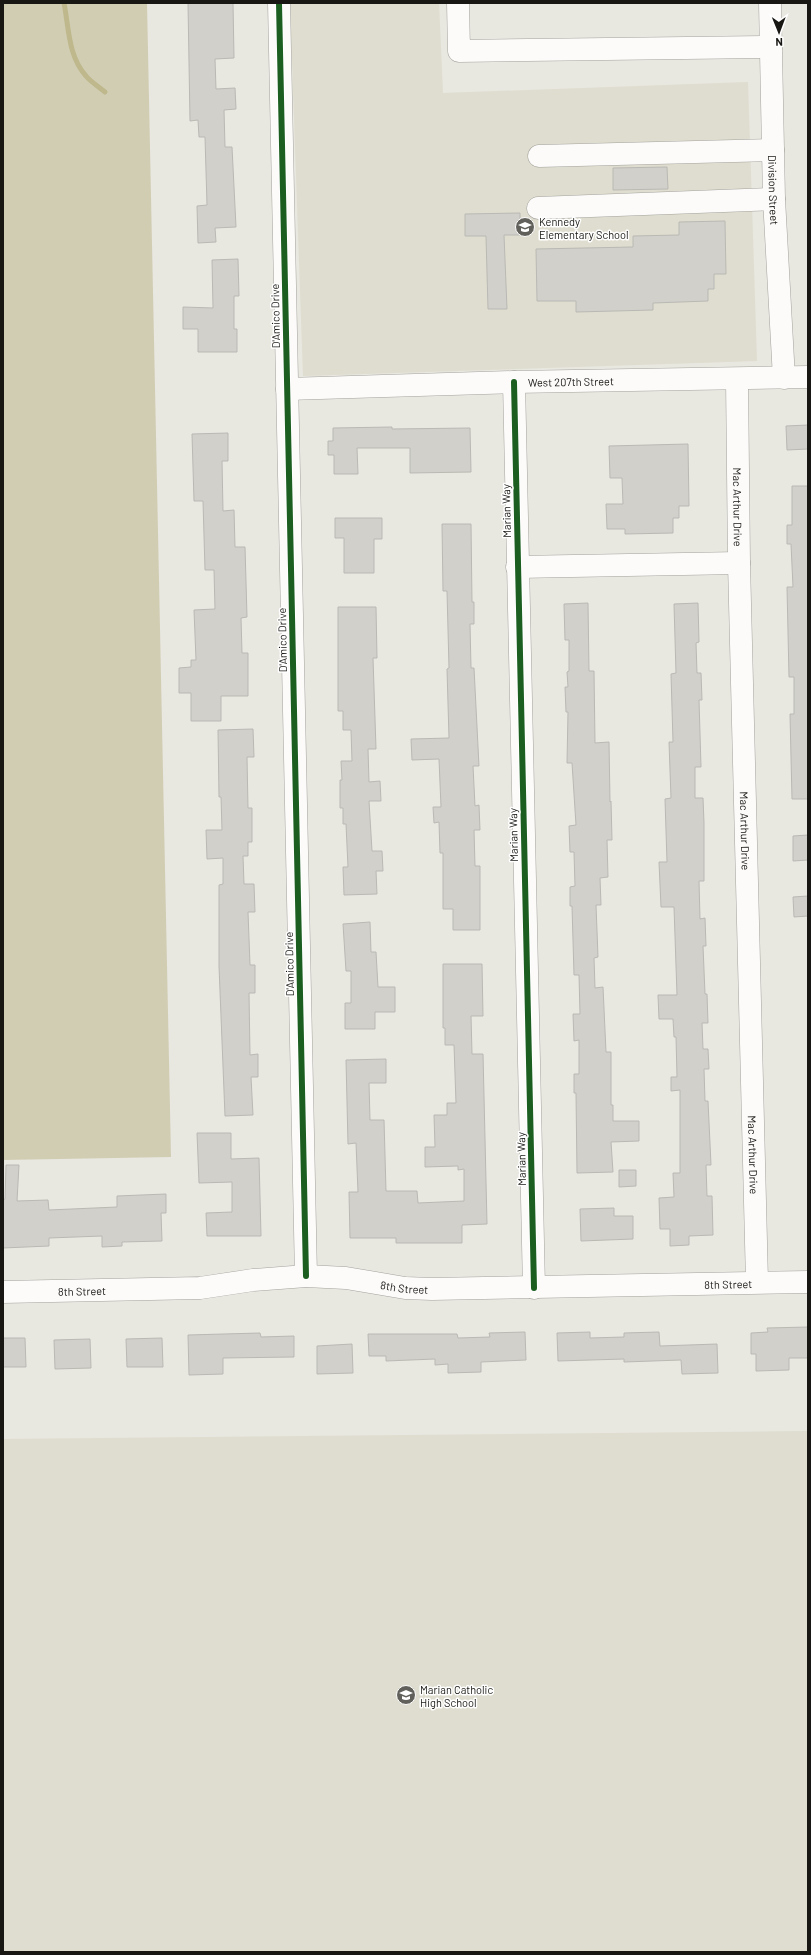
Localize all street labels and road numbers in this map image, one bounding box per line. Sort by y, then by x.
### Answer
street label: Division Street [767,155,782,225]
street label: D'Amico Drive [268,283,282,348]
street label: West 207th Street [528,374,614,388]
street label: Mac Arthur Drive [731,467,745,547]
street label: Marian Way [499,484,513,538]
street label: D'Amico Drive [275,607,289,672]
street label: Mac Arthur Drive [738,791,753,871]
street label: Marian Way [506,808,520,862]
street label: D'Amico Drive [282,931,296,996]
street label: Mac Arthur Drive [746,1115,761,1195]
street label: Marian Way [514,1132,528,1186]
street label: 8th Street [380,1277,429,1295]
street label: 8th Street [704,1277,752,1290]
street label: 8th Street [58,1283,106,1297]

